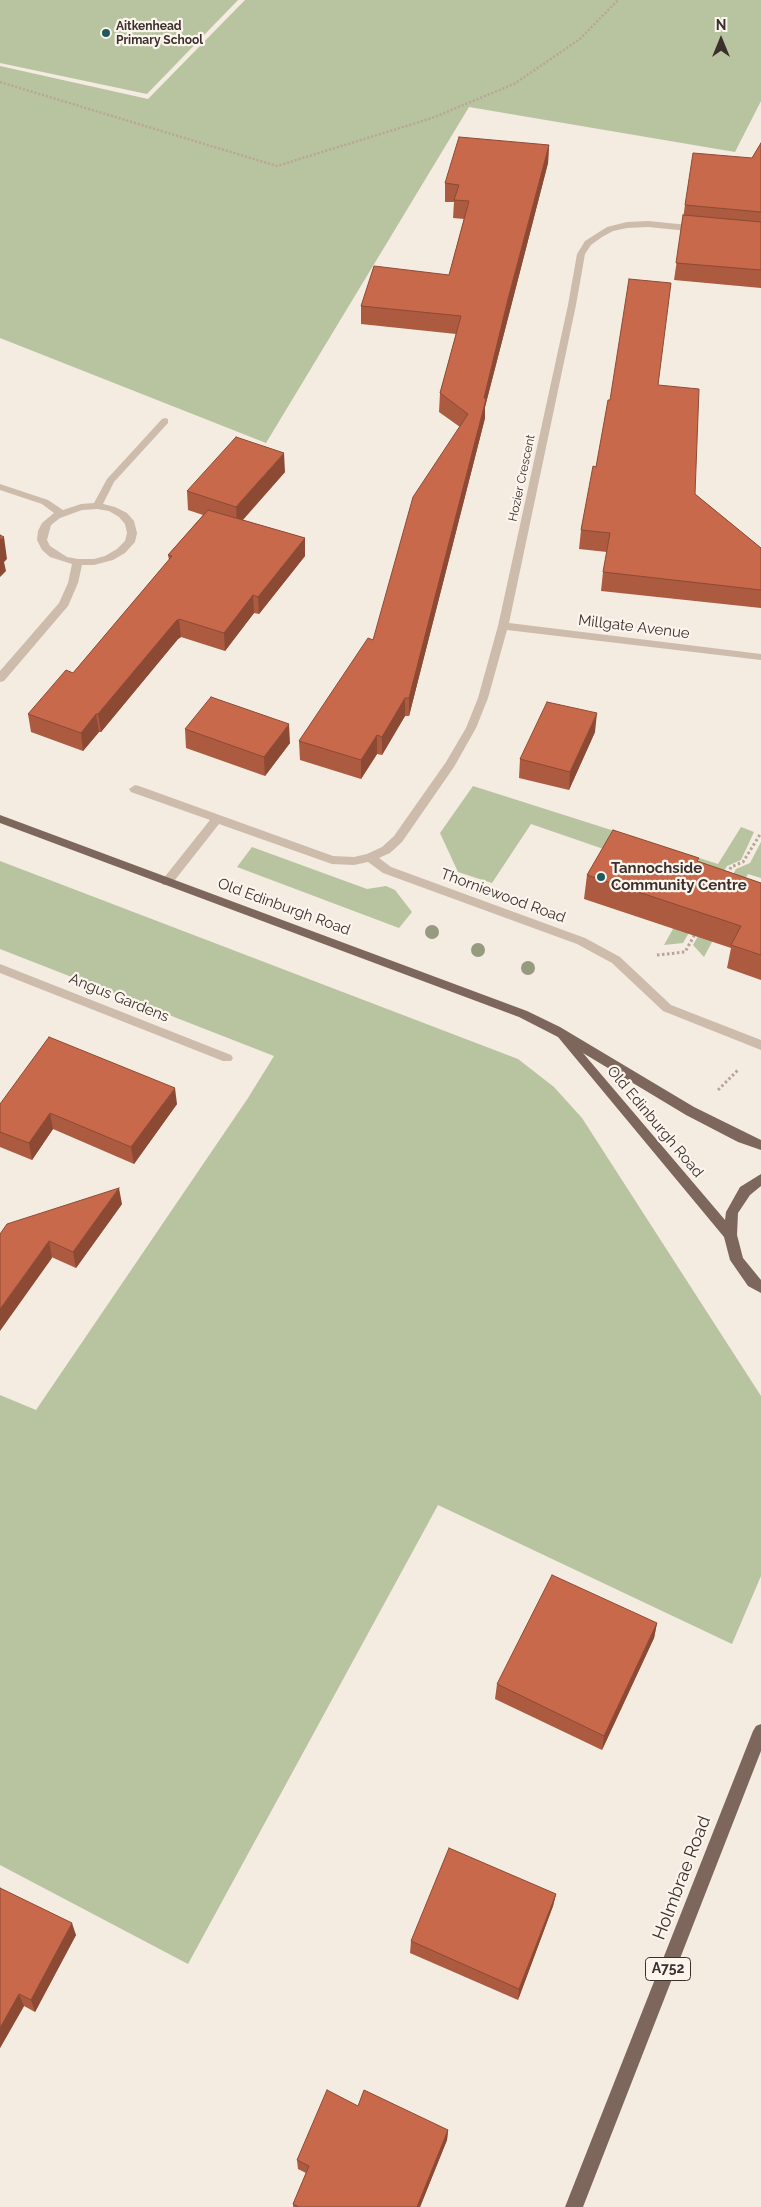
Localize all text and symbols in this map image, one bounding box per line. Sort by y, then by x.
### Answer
north arrow [696,15,746,65]
text: N [716,17,726,33]
place label: Aitkenhead Primary School [116,19,203,47]
marker: Aitkenhead Primary School [100,27,112,39]
street label: Hozier Crescent [506,433,538,523]
street label: Millgate Avenue [577,611,691,643]
place label: Tannochside Community Centre [611,859,747,894]
street label: Thorniewood Road [438,865,568,927]
marker: Tannochside Community Centre [595,871,607,883]
street label: Old Edinburgh Road [215,875,353,939]
street label: Angus Gardens [66,970,172,1026]
street label: Old Edinburgh Road [603,1063,707,1181]
street label: Holmbrae Road [648,1813,716,1943]
road number: A752 [646,1958,690,1980]

